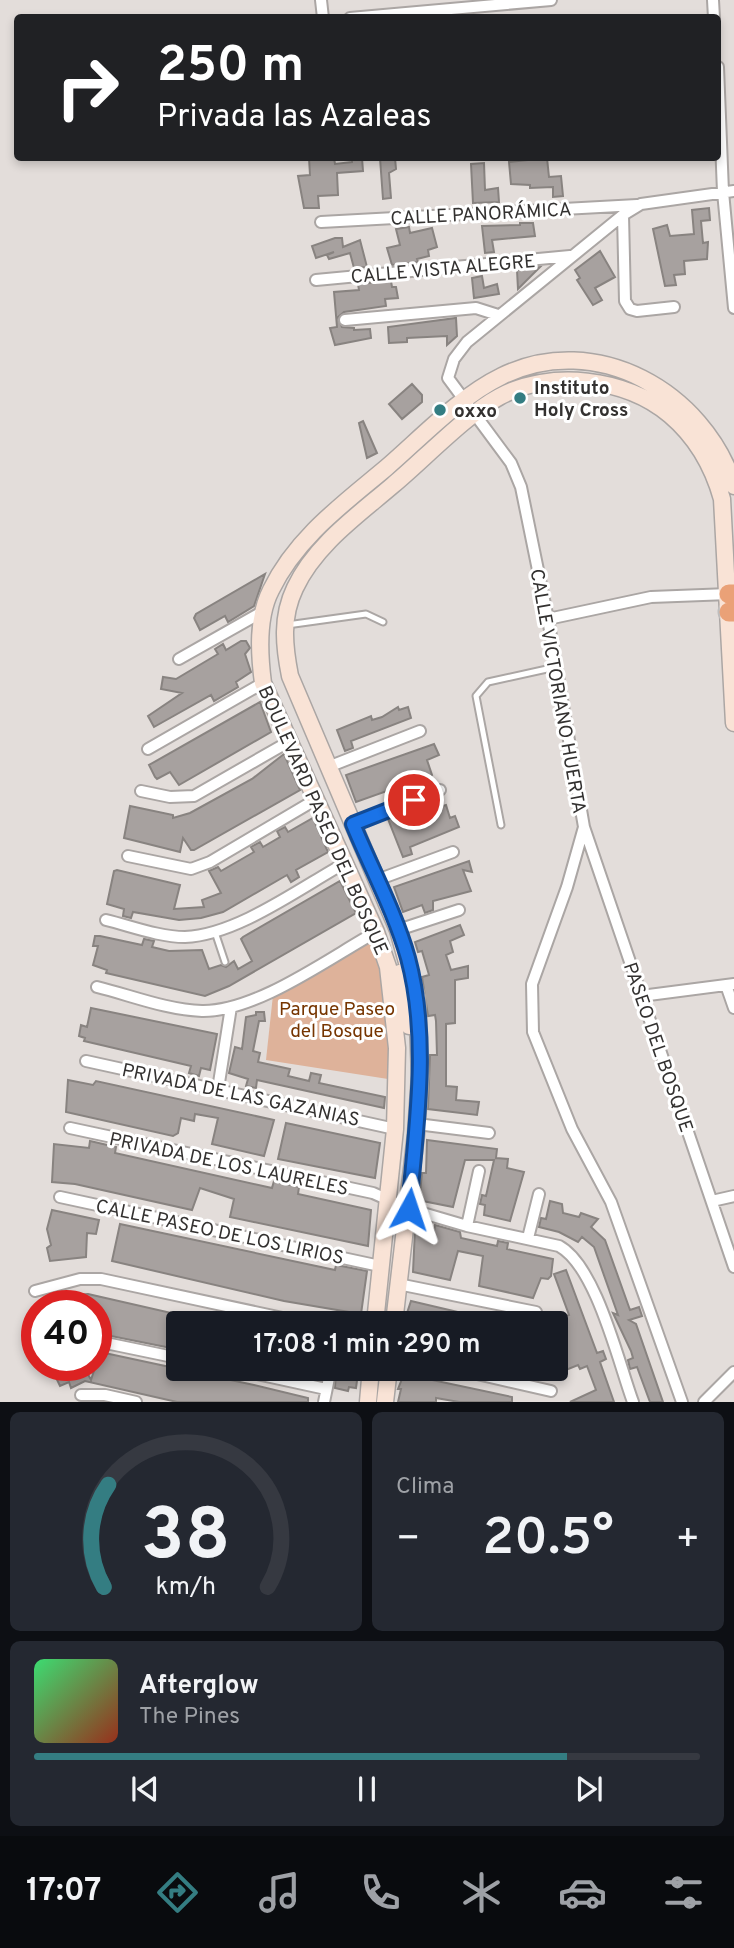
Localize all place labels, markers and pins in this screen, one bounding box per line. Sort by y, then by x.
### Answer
place label: Instituto Holy Cross [534,377,628,423]
marker: Instituto Holy Cross [512,390,528,406]
place label: oxxo [454,400,497,424]
marker: oxxo [432,402,448,418]
pin [384,770,444,830]

